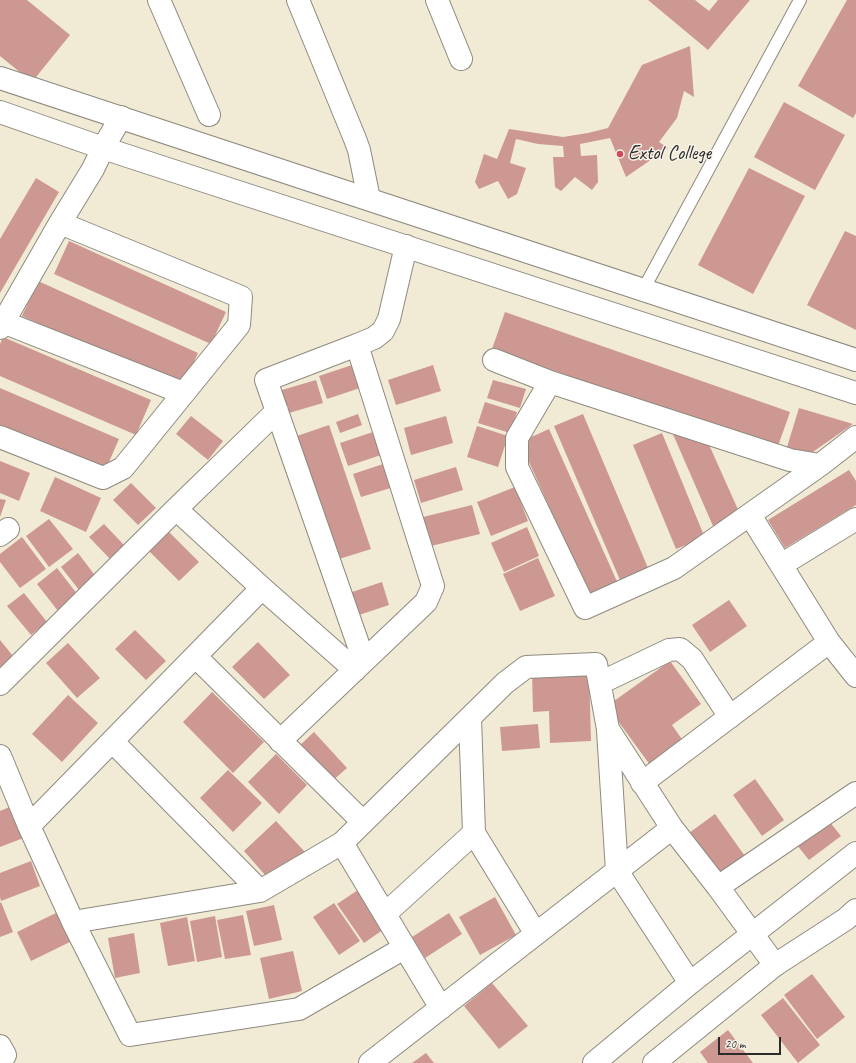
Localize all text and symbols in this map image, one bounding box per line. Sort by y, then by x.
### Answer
place label: Extol College [628,142,711,166]
marker: Extol College [615,149,625,159]
scale bar [720,1029,783,1055]
text: 20 m [725,1036,745,1052]

